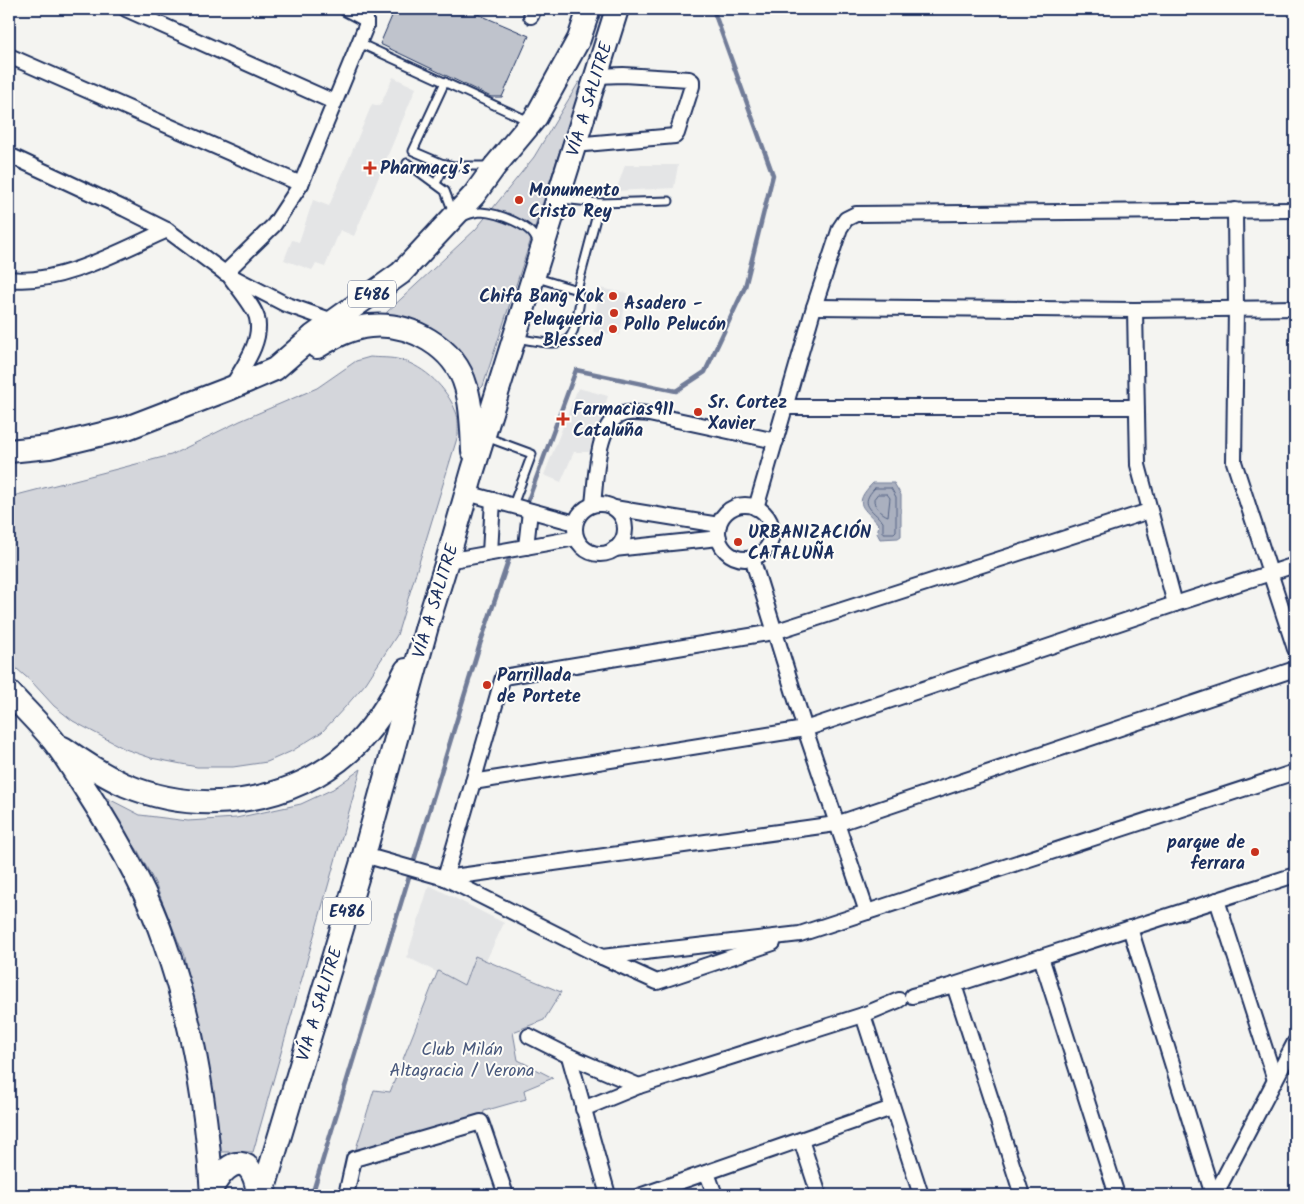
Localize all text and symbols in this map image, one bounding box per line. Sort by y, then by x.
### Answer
street label: VÍA A SALITRE [559,38,622,160]
place label: Pharmacy's [380,155,471,184]
marker: Pharmacy's [364,162,376,174]
place label: Monumento Cristo Rey [529,177,619,227]
marker: Monumento Cristo Rey [513,194,525,206]
road number: E486 [348,280,396,308]
place label: Chifa Bang Kok [479,283,604,312]
marker: Chifa Bang Kok [607,290,619,302]
place label: Asadero - Pollo Pelucón [624,290,726,340]
place label: Peluqueria Blessed [524,306,603,356]
marker: Asadero - Pollo Pelucón [608,307,620,319]
marker: Peluqueria Blessed [607,323,619,335]
place label: Sr. Cortez Xavier [707,389,787,439]
place label: Farmacias911 Cataluña [573,396,674,446]
marker: Sr. Cortez Xavier [692,406,704,418]
marker: Farmacias911 Cataluña [557,413,569,425]
place label: URBANIZACIÓN CATALUÑA [748,519,872,569]
marker: URBANIZACIÓN CATALUÑA [732,536,744,548]
street label: VÍA A SALITRE [405,540,468,662]
place label: Parrillada de Portete [497,662,581,712]
marker: Parrillada de Portete [481,679,493,691]
place label: parque de ferrara [1166,829,1245,879]
marker: parque de ferrara [1249,846,1261,858]
road number: E486 [323,898,371,924]
street label: VÍA A SALITRE [289,943,352,1065]
park label: Club Milán Altagracia / Verona [389,1036,535,1086]

